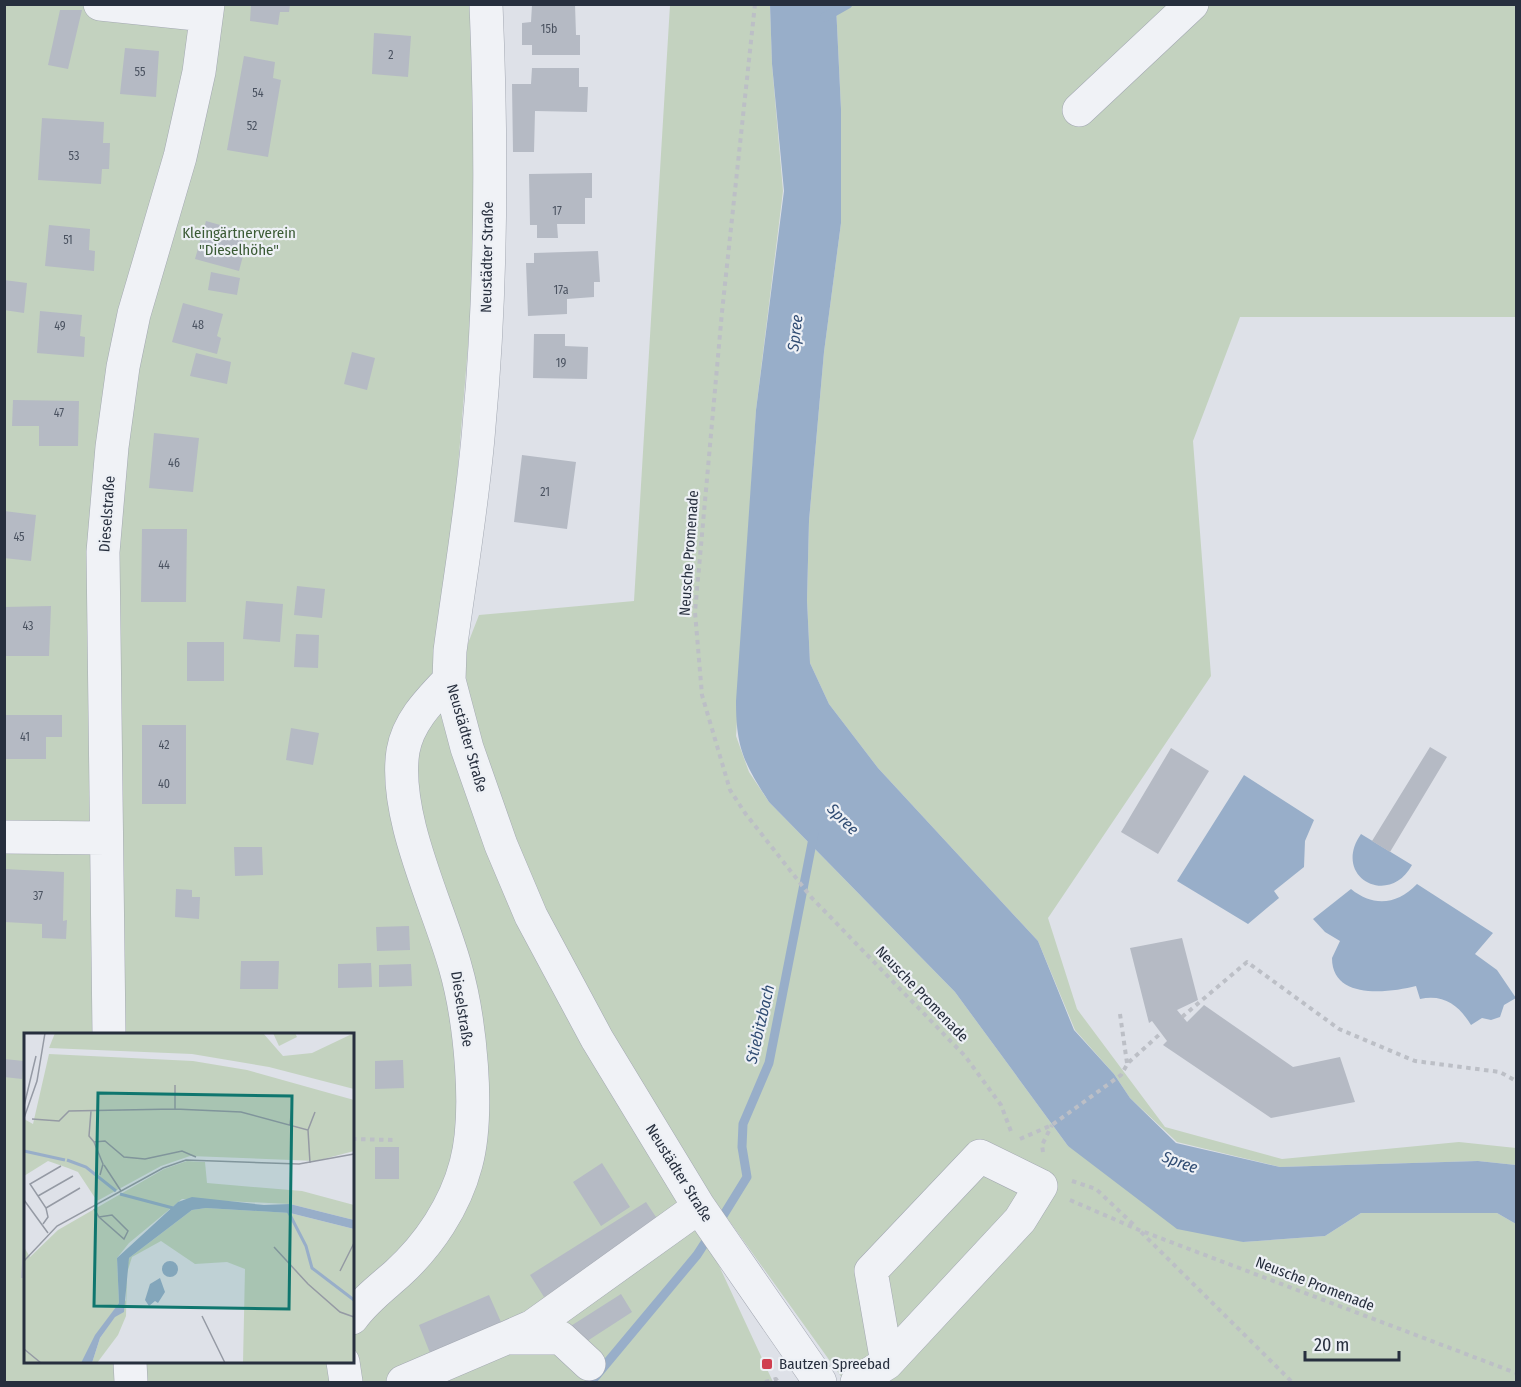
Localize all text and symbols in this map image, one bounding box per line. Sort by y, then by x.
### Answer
house number: 15b [541,22,557,36]
house number: 2 [388,48,394,62]
house number: 55 [135,65,146,79]
house number: 54 [252,86,264,100]
house number: 52 [247,119,257,133]
house number: 53 [69,149,79,163]
street label: Neustädter Straße [477,201,497,313]
house number: 17 [552,204,562,218]
park label: Kleingärtnerverein "Dieselhöhe" [182,224,296,259]
house number: 51 [63,233,73,247]
house number: 17a [553,283,569,297]
water label: Spree [783,313,807,353]
house number: 48 [192,318,204,332]
house number: 49 [54,319,66,333]
house number: 19 [556,356,566,370]
house number: 47 [54,406,64,420]
house number: 46 [168,456,180,470]
street label: Dieselstraße [95,475,119,553]
house number: 21 [540,485,550,499]
street label: Neusche Promenade [676,490,702,616]
house number: 45 [13,530,25,544]
house number: 44 [158,558,170,572]
house number: 43 [22,619,34,633]
street label: Neustädter Straße [443,682,491,794]
house number: 41 [20,730,30,744]
house number: 42 [159,738,169,752]
house number: 40 [158,777,170,791]
water label: Spree [823,799,863,839]
house number: 37 [33,889,43,903]
street label: Neusche Promenade [872,942,972,1046]
street label: Dieselstraße [447,970,477,1048]
water label: Stiebitzbach [741,983,778,1066]
inset map [24,1033,354,1363]
street label: Neustädter Straße [642,1121,716,1225]
water label: Spree [1159,1146,1201,1177]
street label: Neusche Promenade [1253,1253,1377,1315]
scale bar [1305,1324,1400,1362]
text: 20 m [1314,1334,1349,1356]
place label: Bautzen Spreebad [779,1355,890,1373]
marker: Bautzen Spreebad [760,1357,774,1371]

